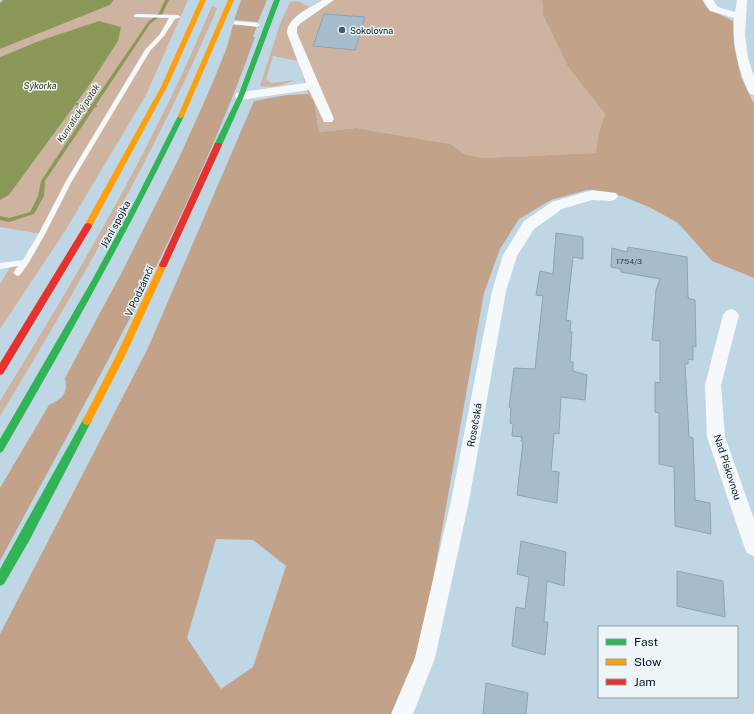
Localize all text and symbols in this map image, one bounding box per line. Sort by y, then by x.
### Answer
marker: Sokolovna [337,25,347,35]
place label: Sokolovna [350,25,393,36]
water label: Sýkorka [23,80,57,91]
water label: Kunratický potok [54,81,102,144]
street label: Jižní spojka [97,198,133,250]
house number: 1754/3 [616,256,642,266]
street label: V Podzámčí [122,263,156,318]
street label: Rosečská [464,402,484,448]
street label: Nad Pískovnou [712,433,744,502]
legend [598,626,738,698]
text: Fast [634,635,659,649]
text: Slow [634,655,662,669]
text: Jam [634,675,656,689]

